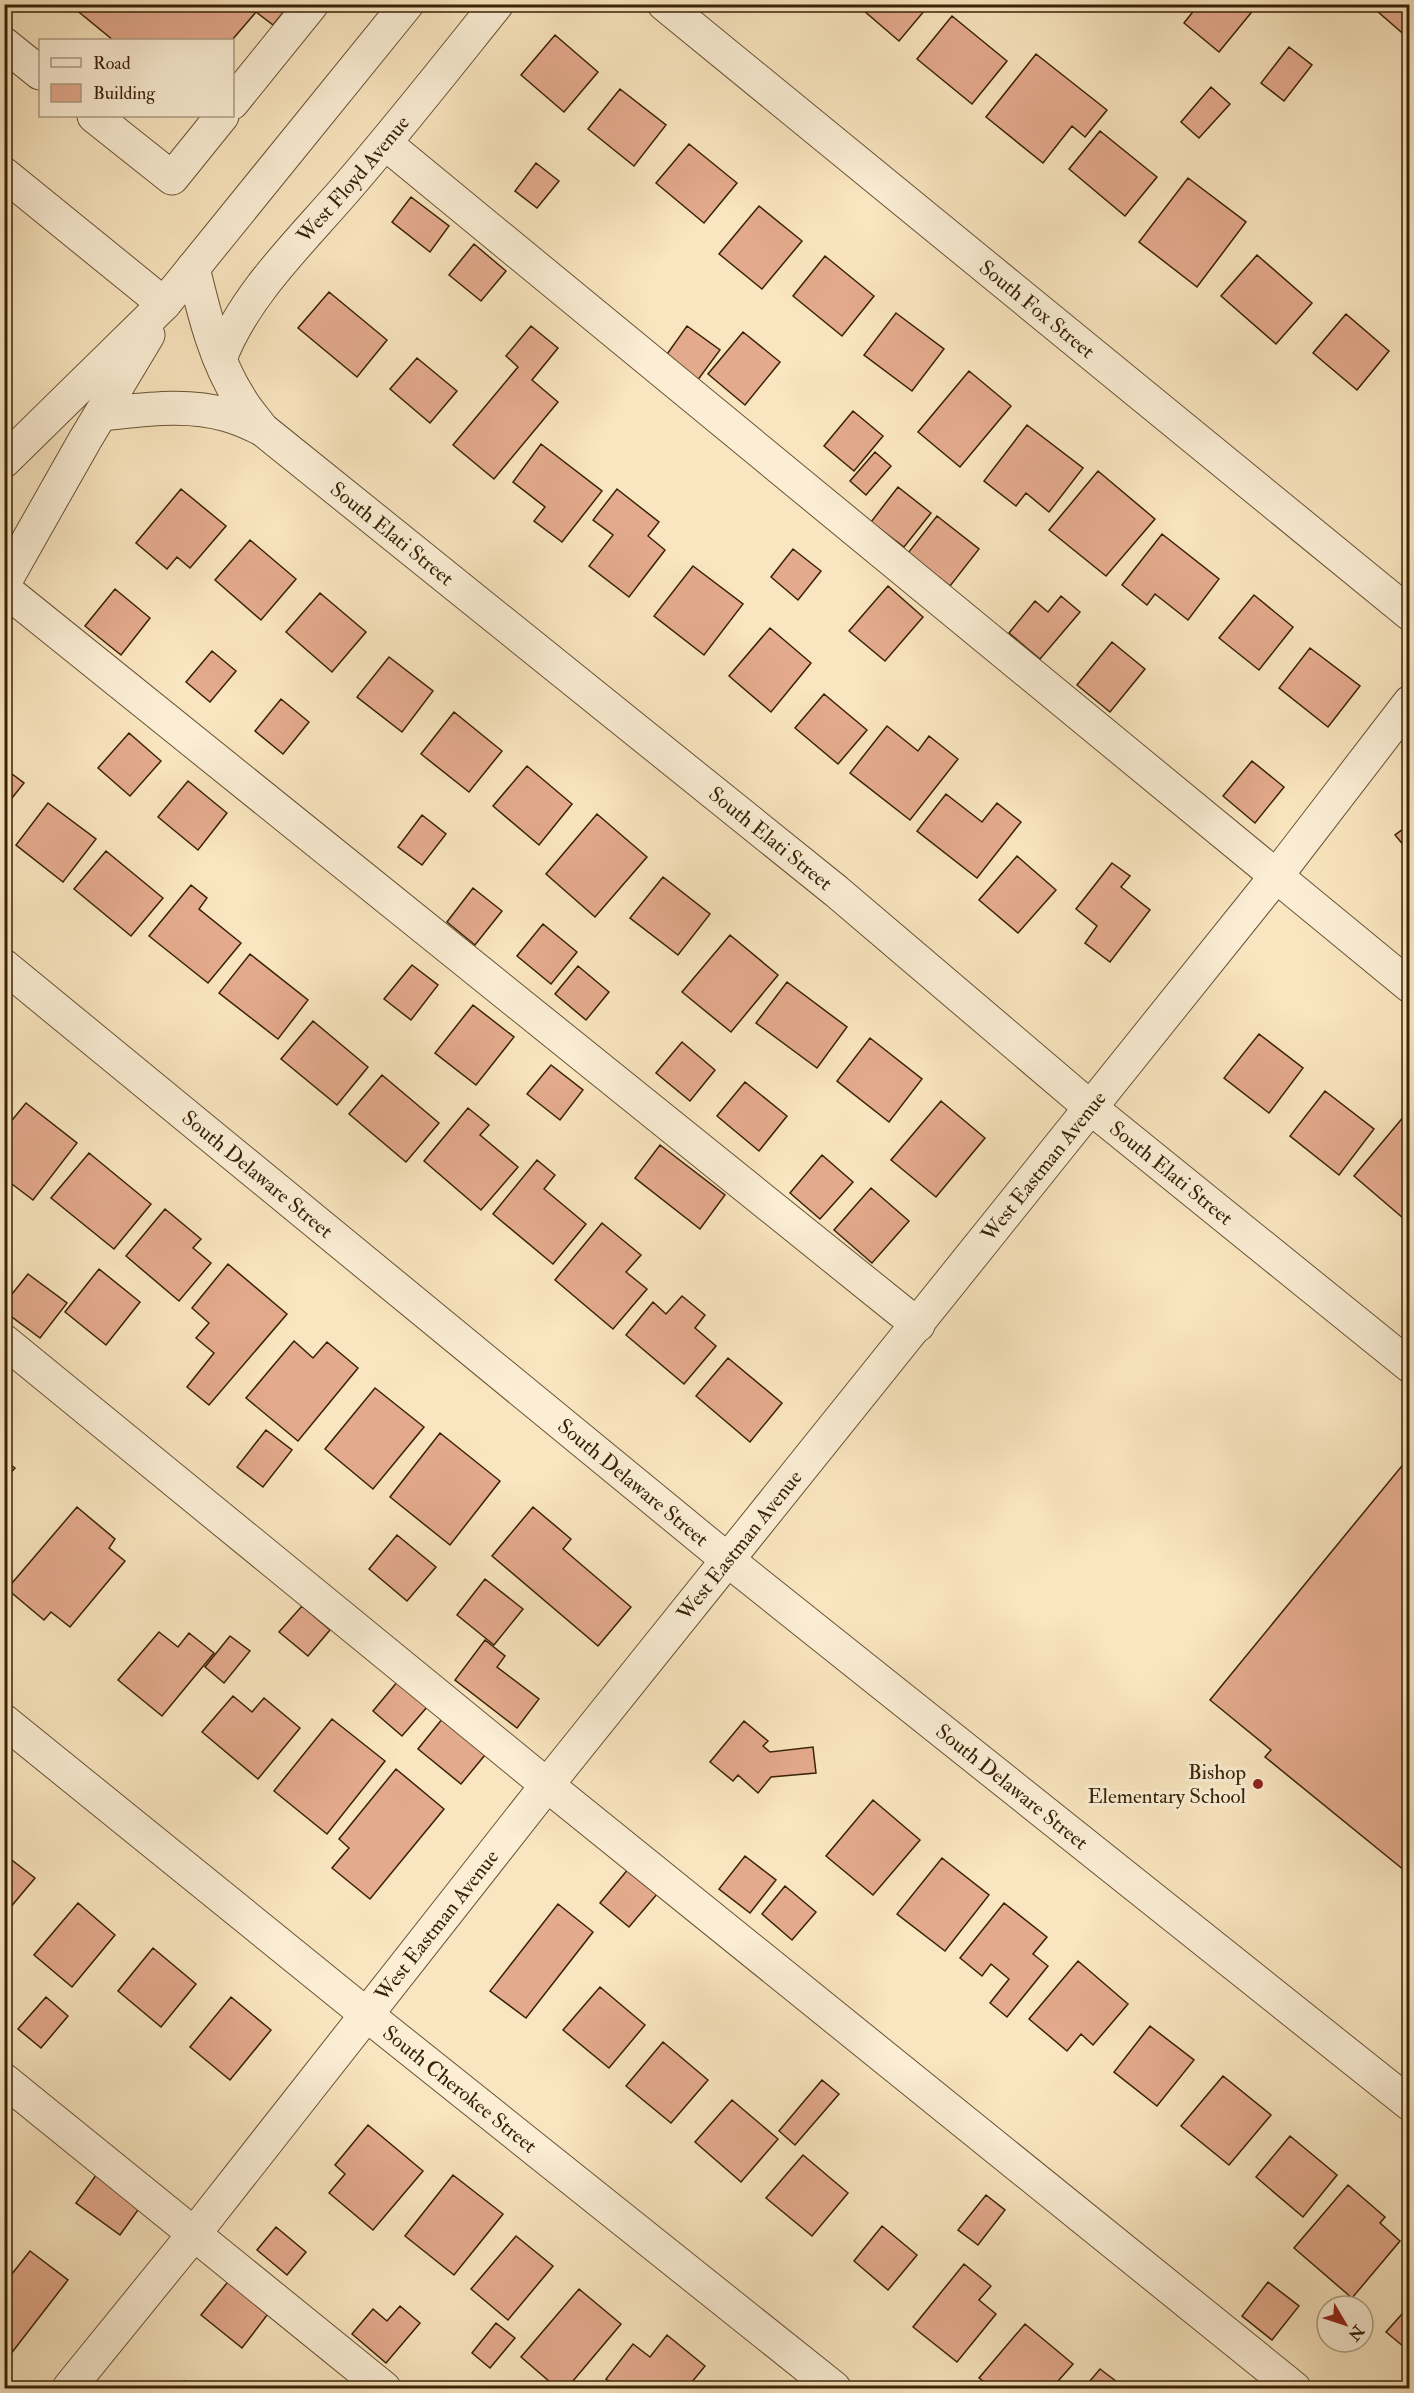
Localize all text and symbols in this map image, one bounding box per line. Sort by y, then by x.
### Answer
legend [39,39,234,117]
text: Road [93,52,131,75]
text: Building [93,82,156,105]
street label: West Floyd Avenue [290,110,416,249]
street label: South Fox Street [973,254,1100,365]
street label: South Elati Street [324,476,459,592]
street label: South Elati Street [703,781,838,897]
street label: West Eastman Avenue [975,1085,1113,1248]
street label: South Delaware Street [176,1104,338,1245]
street label: South Elati Street [1104,1115,1239,1232]
street label: South Delaware Street [552,1413,714,1553]
street label: West Eastman Avenue [671,1464,809,1627]
street label: South Delaware Street [930,1718,1094,1856]
place label: Bishop Elementary School [1088,1759,1247,1810]
marker: Bishop Elementary School [1251,1777,1265,1791]
street label: West Eastman Avenue [369,1844,505,2008]
street label: South Cherokee Street [377,2020,542,2160]
north arrow [1315,2294,1375,2354]
text: N [1343,2320,1369,2345]

